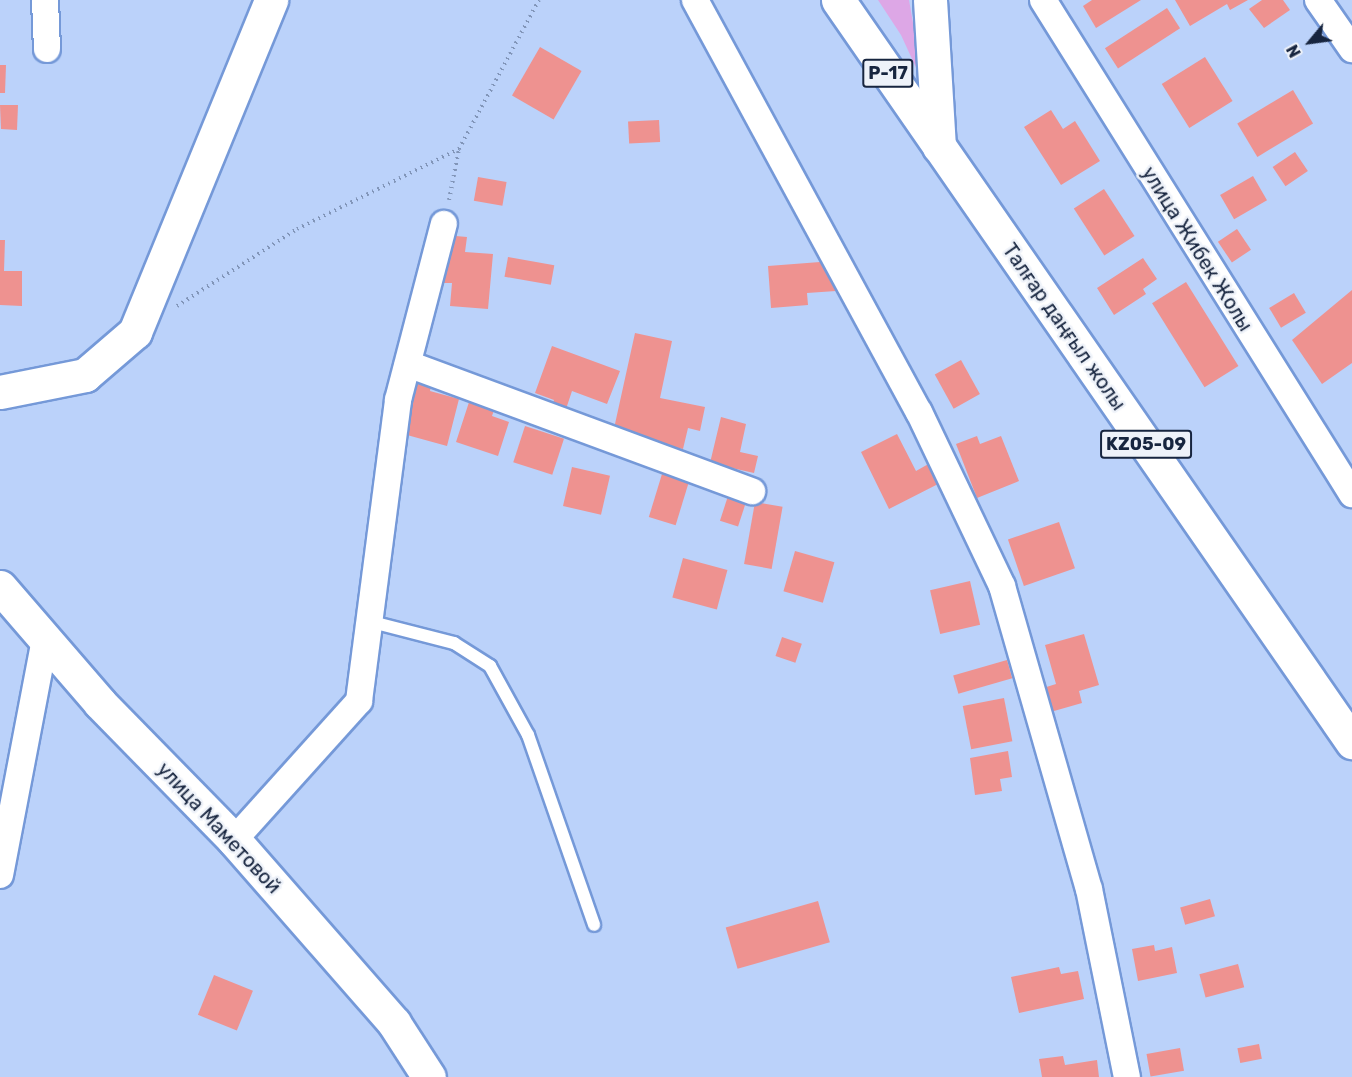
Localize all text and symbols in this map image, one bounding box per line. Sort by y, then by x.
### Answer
north arrow [1280,12,1340,72]
text: N [1283,41,1305,61]
road number: P-17 [861,58,915,88]
street label: улица Жибек Жолы [1137,162,1257,336]
street label: Талғар даңғыл жолы [997,239,1131,415]
road number: KZ05-09 [1100,429,1192,459]
street label: улица Маметовой [152,757,286,899]

